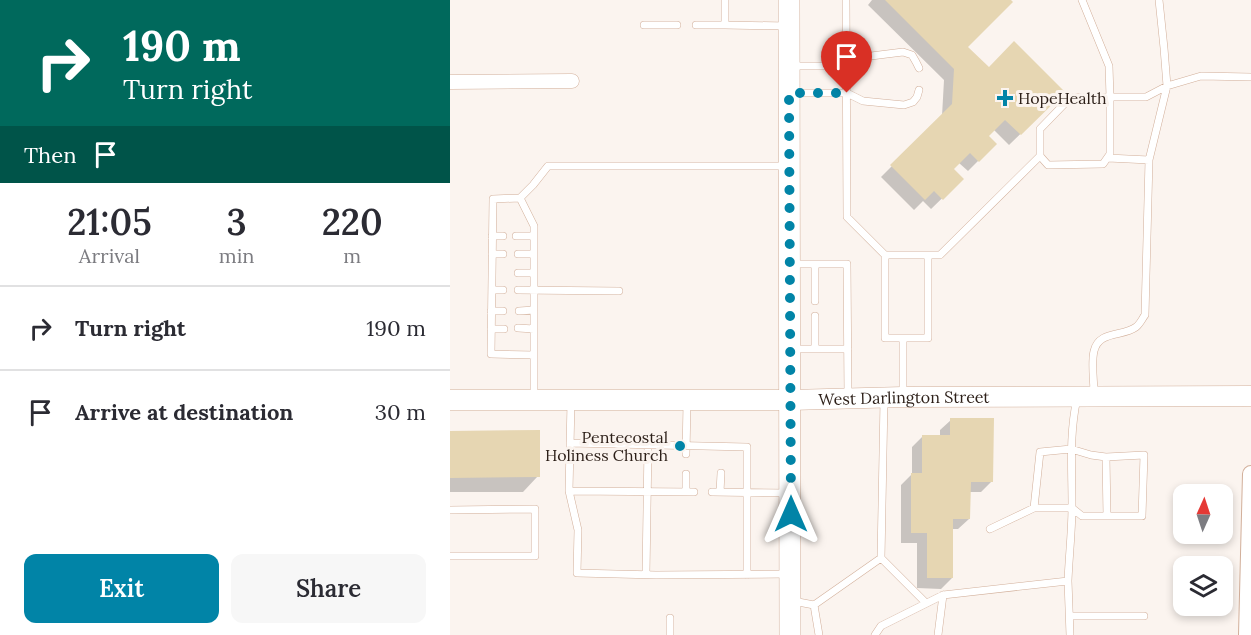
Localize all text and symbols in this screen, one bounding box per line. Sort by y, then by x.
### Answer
text: 190 m [123,19,241,73]
icon: right [24,24,102,102]
pin [821,31,872,93]
icon: arrive [830,40,863,73]
text: Turn right [123,72,252,106]
place label: HopeHealth [1018,88,1107,108]
marker: HopeHealth [996,89,1014,107]
icon: arrive [89,138,122,171]
text: Then [24,141,77,169]
text: 21:05 [67,199,152,245]
text: 3 [227,199,247,245]
text: 220 [322,199,383,245]
text: Arrival [79,243,140,268]
text: min [219,243,255,268]
text: m [343,243,361,268]
icon: right [24,312,57,345]
text: Turn right [75,314,186,342]
text: 190 m [366,314,426,342]
street label: West Darlington Street [818,387,990,409]
icon: arrive [24,396,57,429]
text: Arrive at destination [75,398,293,426]
text: 30 m [375,398,426,426]
place label: Pentecostal Holiness Church [545,427,668,465]
marker: Pentecostal Holiness Church [673,439,687,453]
position arrow [759,482,823,546]
north arrow [1173,484,1233,544]
map controls [1173,484,1233,616]
button: Exit [24,554,219,623]
button: Share [231,554,426,623]
button: layers [1173,556,1233,616]

